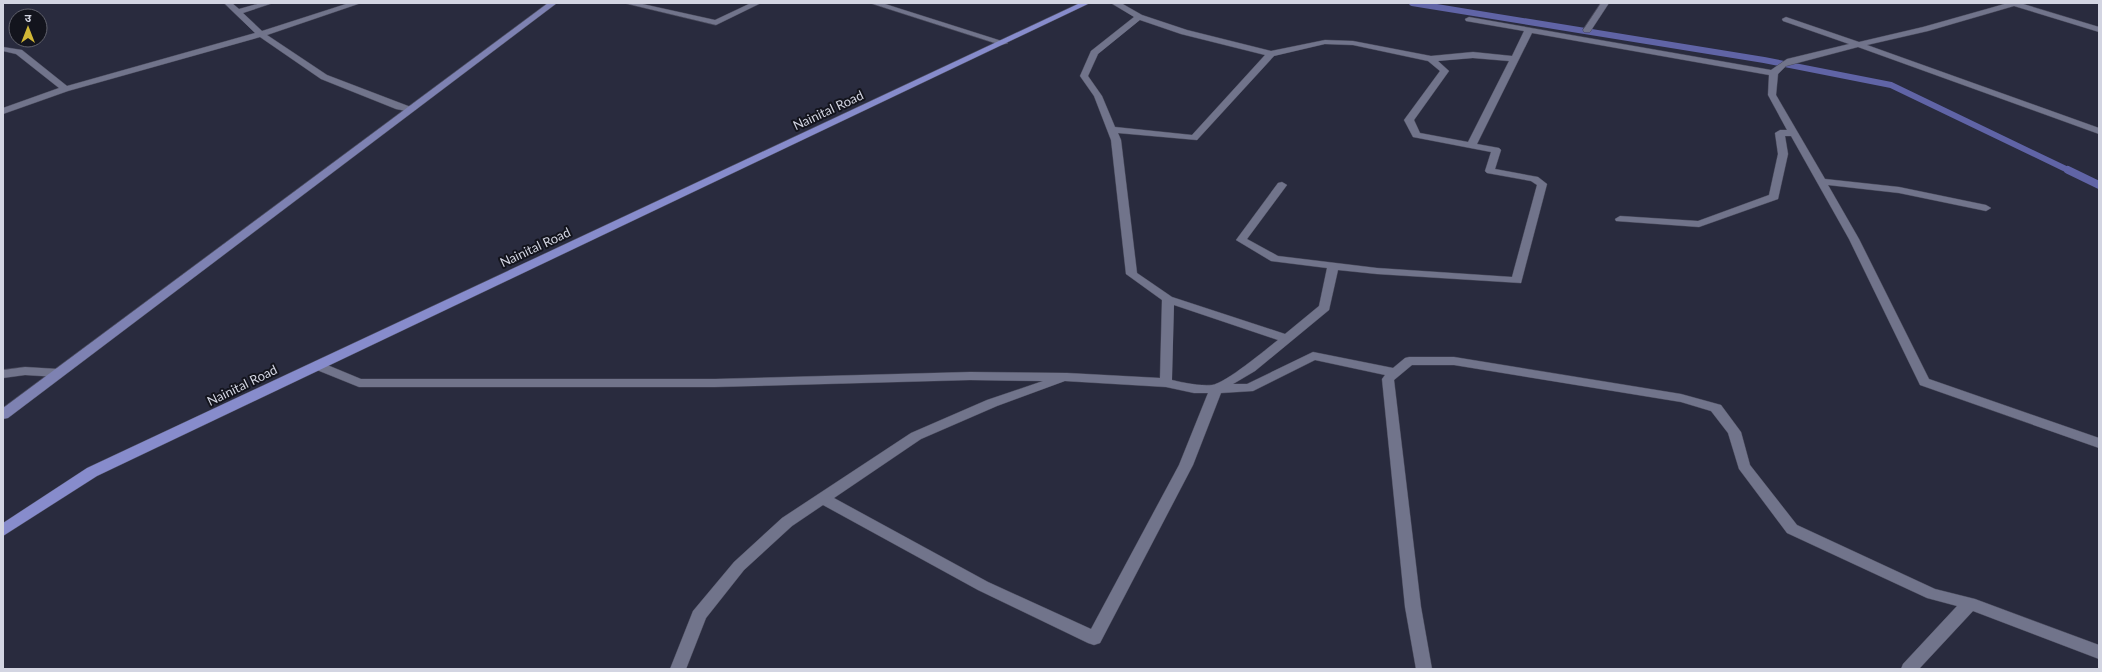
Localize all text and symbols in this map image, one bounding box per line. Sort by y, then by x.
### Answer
north arrow [8,8,48,48]
text: उ [25,11,32,24]
street label: Nainital Road [790,87,866,133]
street label: Nainital Road [497,224,573,270]
street label: Nainital Road [204,361,280,409]

